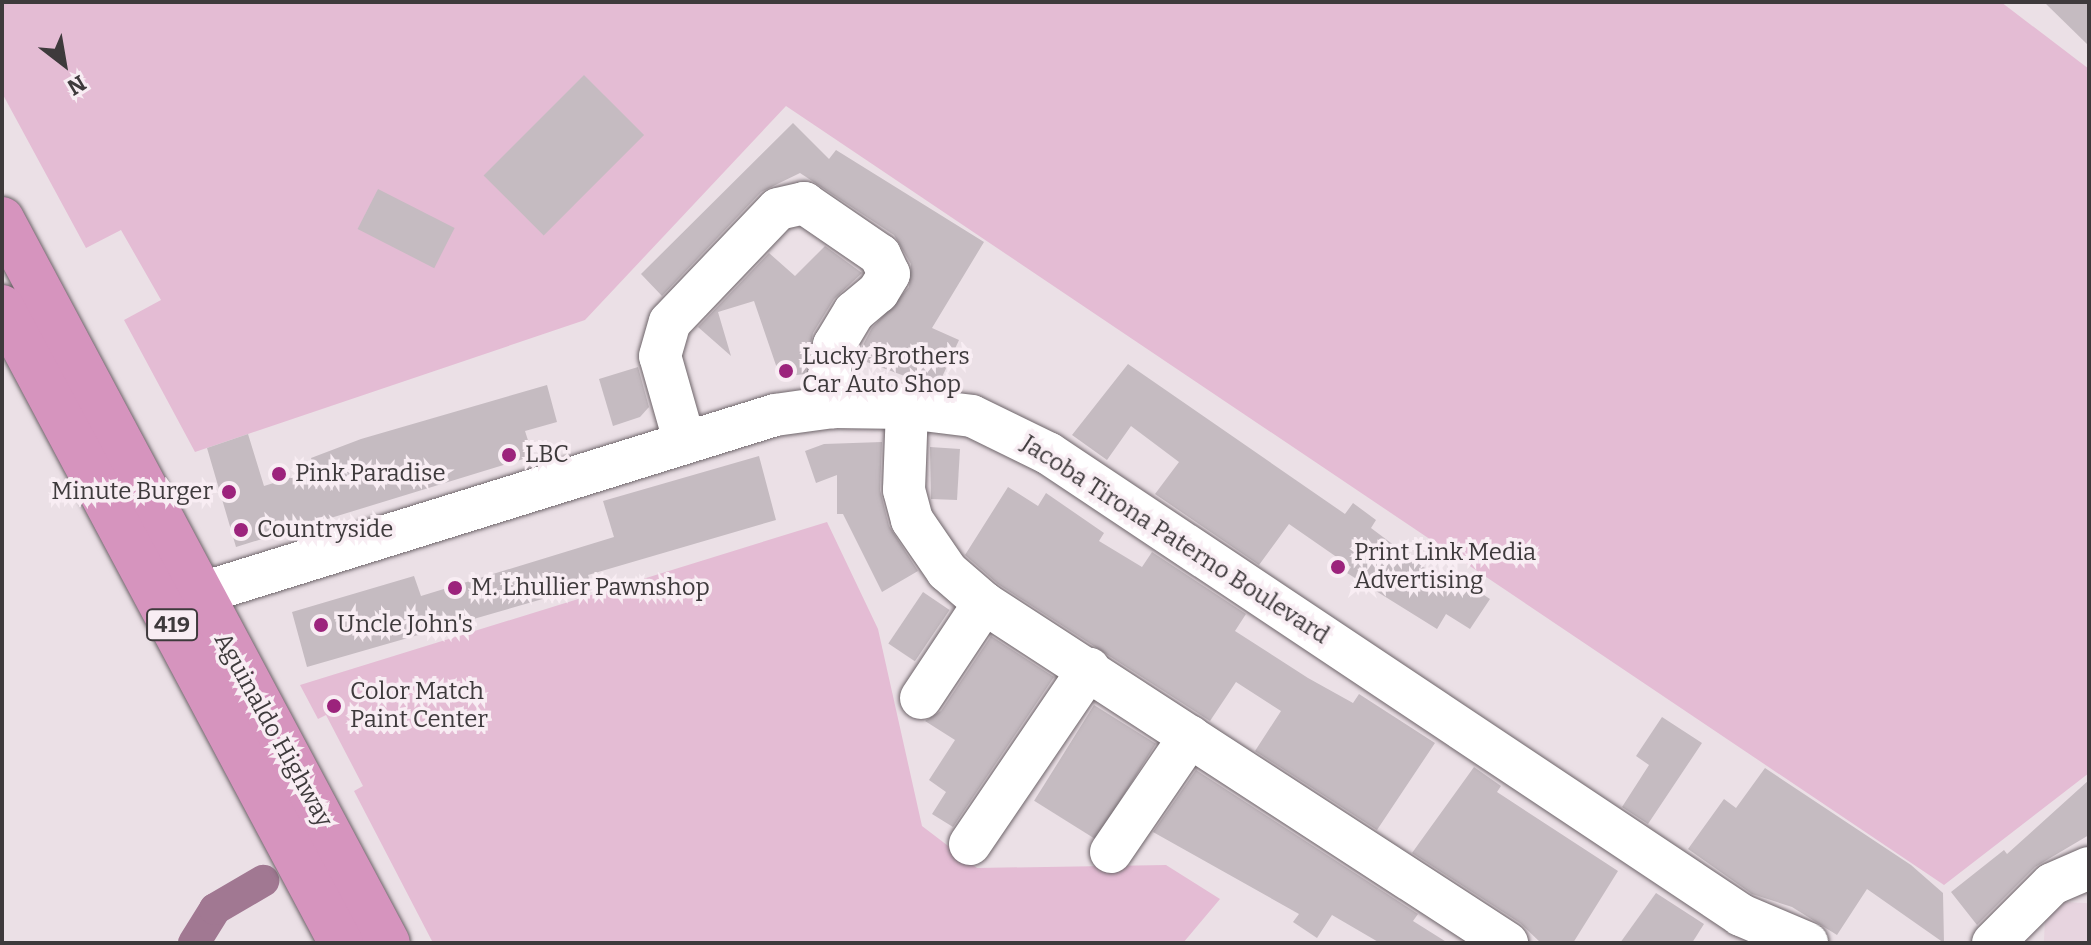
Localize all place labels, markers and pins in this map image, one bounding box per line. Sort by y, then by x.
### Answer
place label: Lucky Brothers Car Auto Shop [802,343,970,399]
marker: Lucky Brothers Car Auto Shop [777,362,795,380]
place label: LBC [525,441,569,469]
marker: LBC [500,446,518,464]
place label: Pink Paradise [295,460,446,488]
marker: Pink Paradise [270,465,288,483]
place label: Minute Burger [51,478,213,506]
marker: Minute Burger [220,483,238,501]
place label: Countryside [257,516,393,544]
marker: Countryside [232,521,250,539]
place label: Print Link Media Advertising [1354,539,1536,595]
marker: Print Link Media Advertising [1329,558,1347,576]
place label: M. Lhullier Pawnshop [471,574,710,602]
marker: M. Lhullier Pawnshop [446,579,464,597]
place label: Uncle John's [337,611,473,639]
marker: Uncle John's [312,616,330,634]
place label: Color Match Paint Center [350,678,488,734]
marker: Color Match Paint Center [325,697,343,715]

